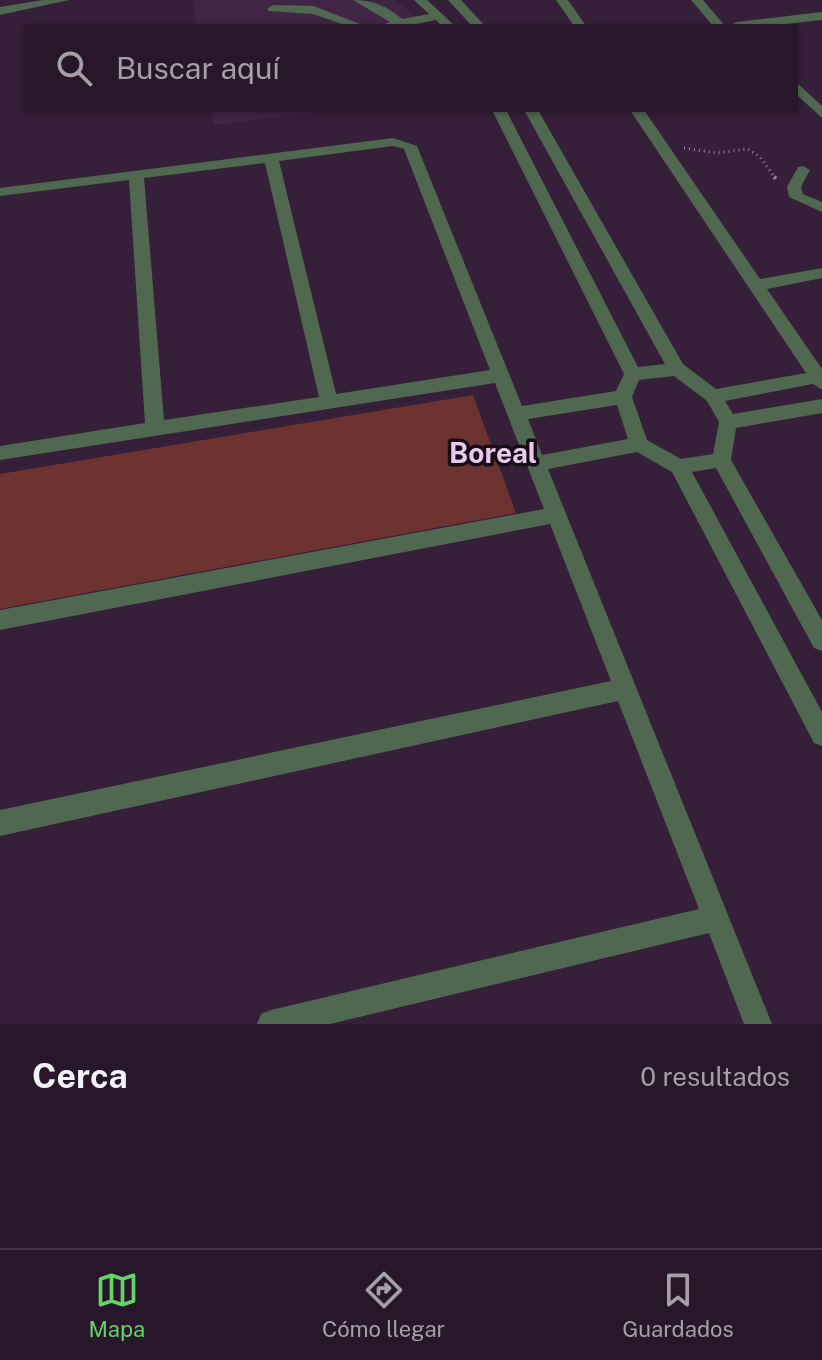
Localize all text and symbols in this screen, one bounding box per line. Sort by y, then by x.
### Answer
search box [24,24,798,112]
icon: search [52,46,96,90]
text: Buscar aquí [116,50,280,86]
district label: Boreal [449,436,537,469]
text: Cerca [32,1056,128,1096]
text: 0 resultados [640,1061,790,1092]
tab: Mapa [88,1268,145,1342]
tab: Cómo llegar [322,1268,445,1342]
tab: Guardados [622,1268,734,1342]

